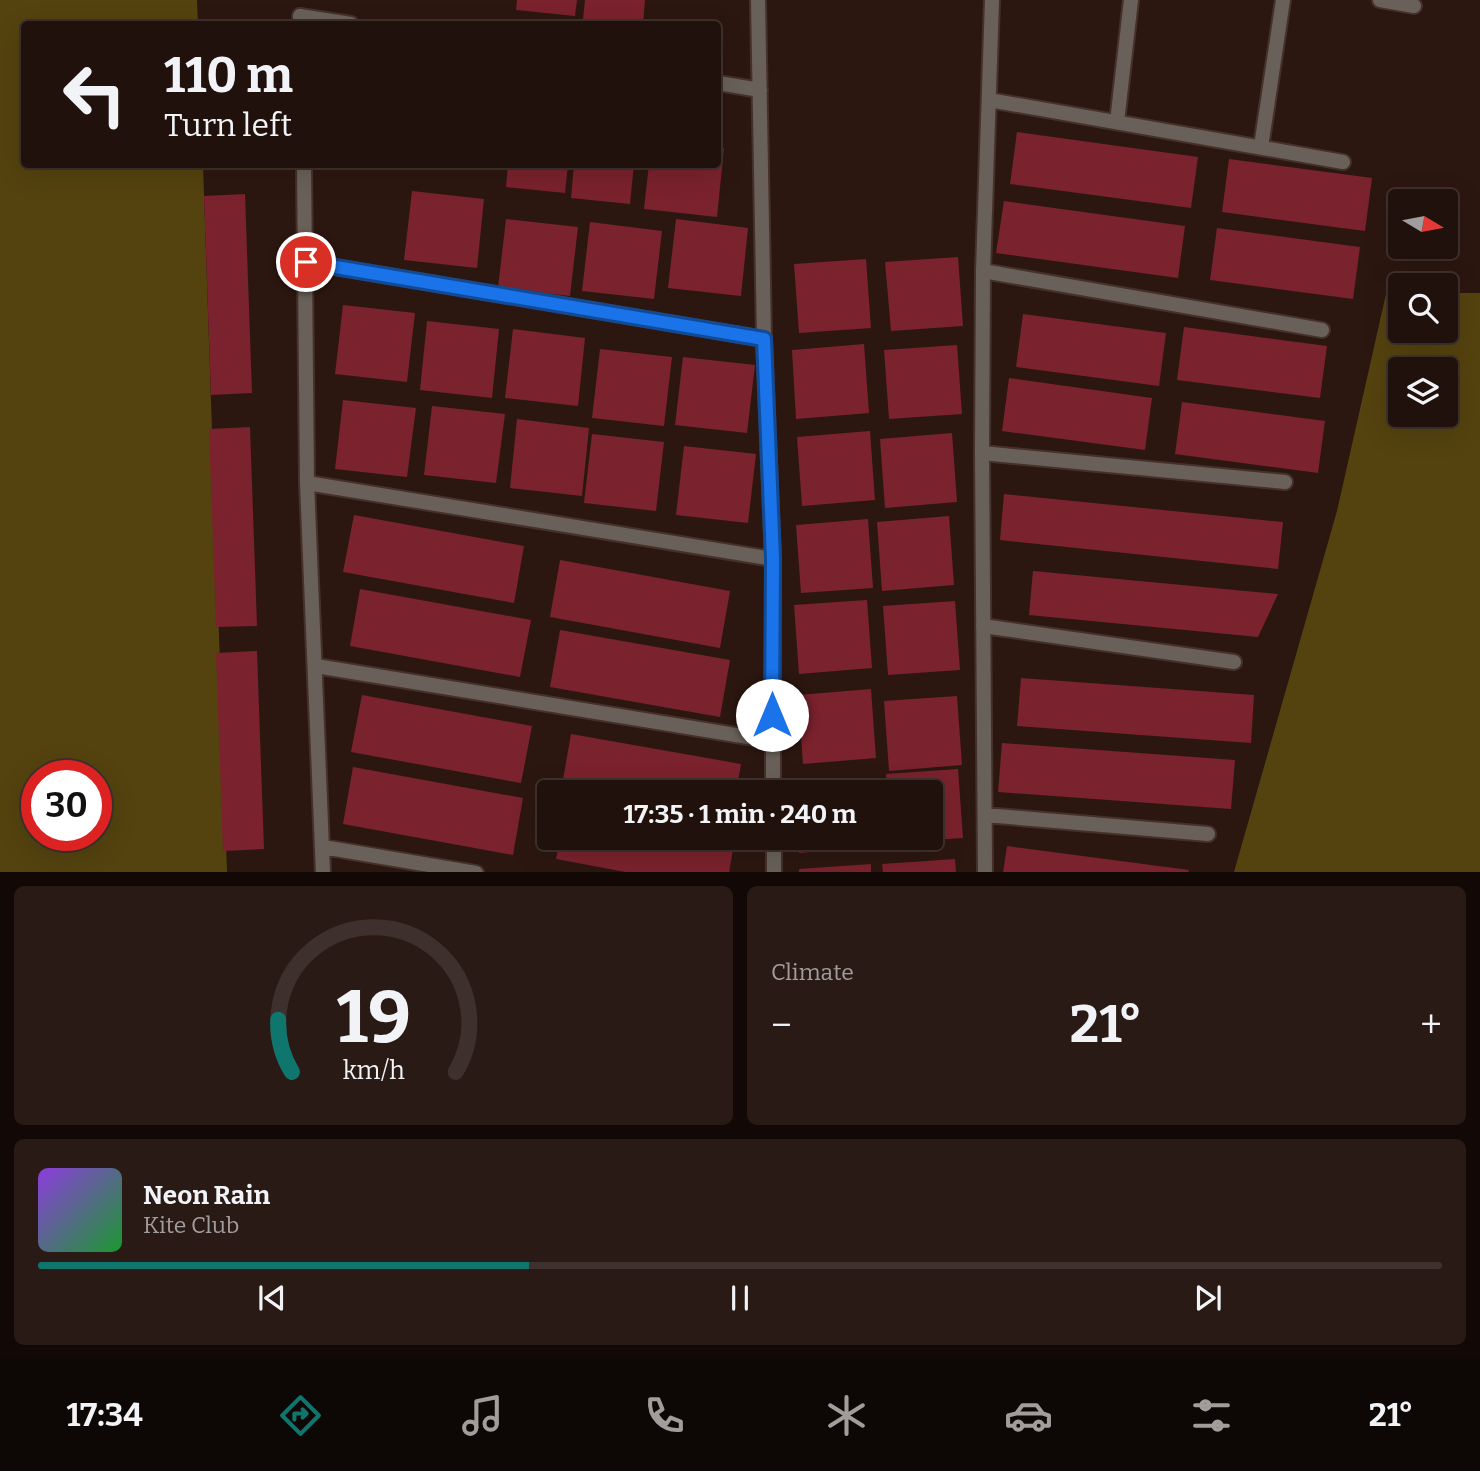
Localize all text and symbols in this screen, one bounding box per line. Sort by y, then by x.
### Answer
text: 110 m [164,46,293,105]
icon: left [49,49,140,140]
text: Turn left [164,106,292,144]
north arrow [1388,189,1458,259]
map controls [1388,189,1458,427]
pin [276,232,336,292]
icon: arrive [287,243,325,281]
button: search [1388,273,1458,343]
button: layers [1388,357,1458,427]
position arrow [735,678,809,752]
speed limit sign: 30 [21,760,112,851]
text: 17:35 · 1 min · 240 m [623,799,857,830]
text: Climate [771,958,854,986]
text: 19 [336,974,411,1061]
text: 21° [1070,993,1142,1056]
text: − [771,1002,792,1048]
text: + [1420,1002,1442,1048]
text: km/h [343,1055,405,1085]
text: Neon Rain [143,1180,270,1211]
text: Kite Club [143,1211,239,1239]
icon: previous [253,1279,291,1317]
icon: pause [721,1279,759,1317]
icon: next [1189,1279,1227,1317]
icon: directions [276,1391,325,1440]
icon: music [458,1391,507,1440]
icon: phone [640,1391,689,1440]
icon: climate [822,1391,871,1440]
icon: car [1004,1391,1053,1440]
icon: filters [1187,1391,1236,1440]
text: 17:34 [67,1396,143,1434]
text: 21° [1369,1396,1413,1434]

